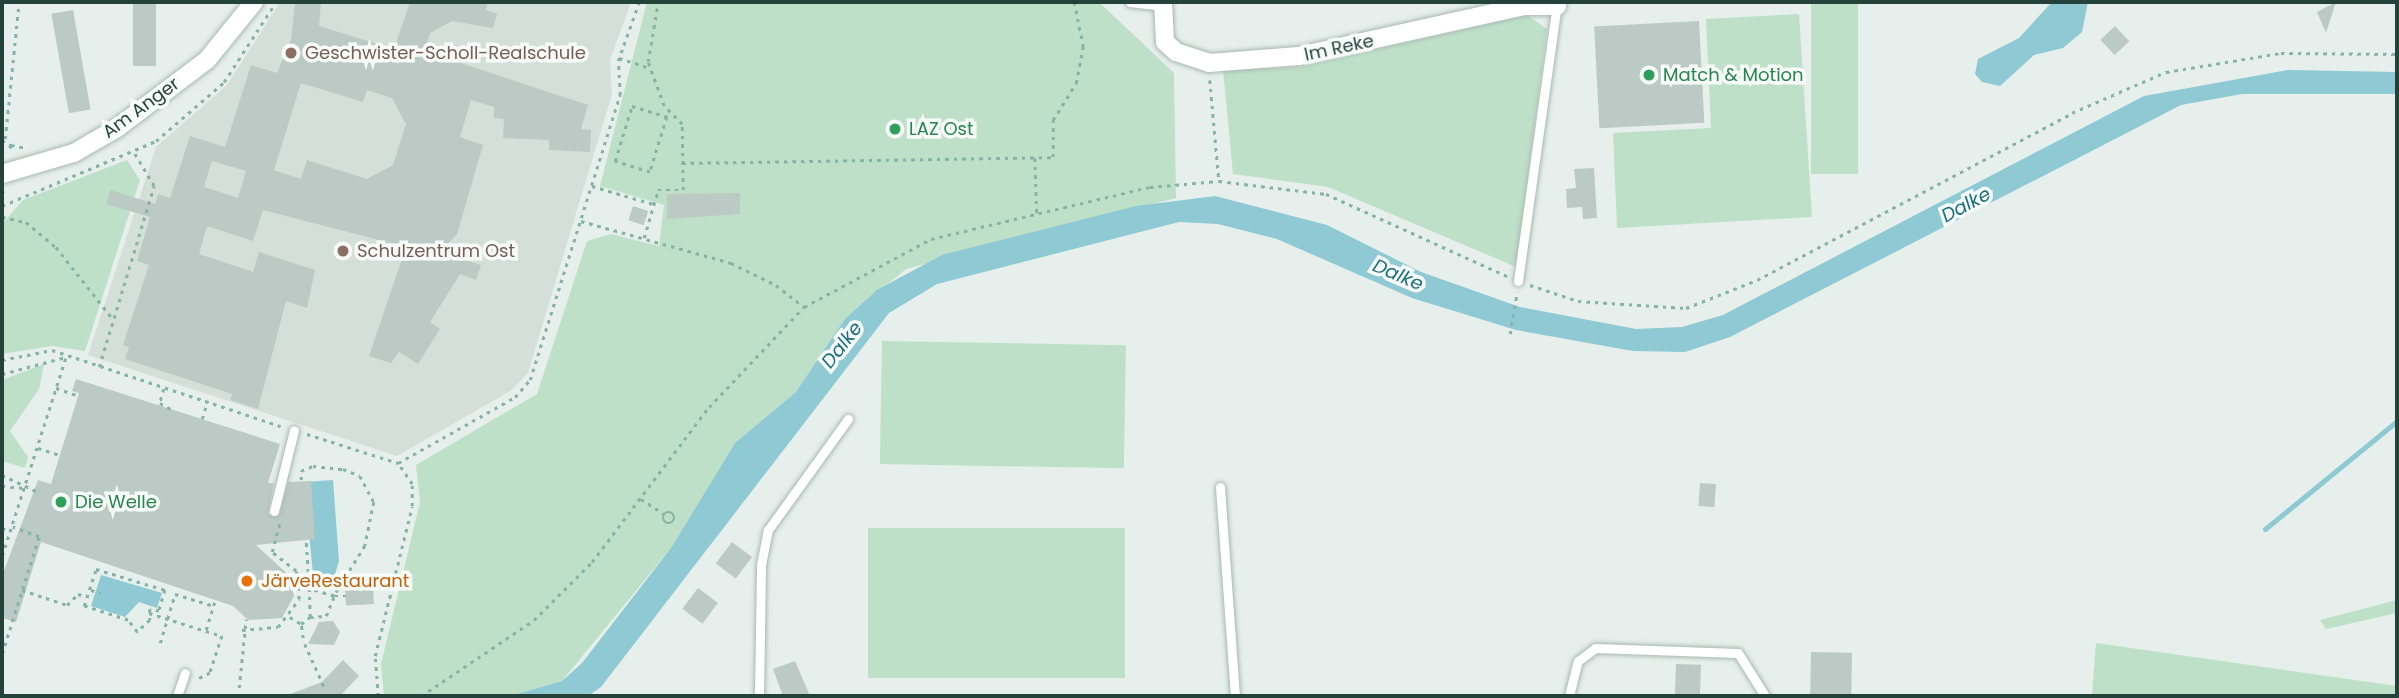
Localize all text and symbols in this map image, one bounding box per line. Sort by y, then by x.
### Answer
street label: Im Reke [1302,30,1376,66]
place label: Geschwister-Scholl-Realschule [305,42,586,64]
marker: Geschwister-Scholl-Realschule [283,45,299,61]
place label: Match & Motion [1663,64,1804,86]
marker: Match & Motion [1641,67,1657,83]
street label: Am Anger [99,73,183,143]
place label: LAZ Ost [909,118,974,140]
marker: LAZ Ost [887,121,903,137]
water label: Dalke [1937,183,1995,227]
place label: Schulzentrum Ost [357,240,515,262]
marker: Schulzentrum Ost [335,243,351,259]
water label: Dalke [1369,254,1427,296]
water label: Dalke [817,317,867,373]
place label: Die Welle [75,491,157,513]
marker: Die Welle [53,494,69,510]
place label: JärveRestaurant [261,570,409,592]
marker: JärveRestaurant [239,573,255,589]

